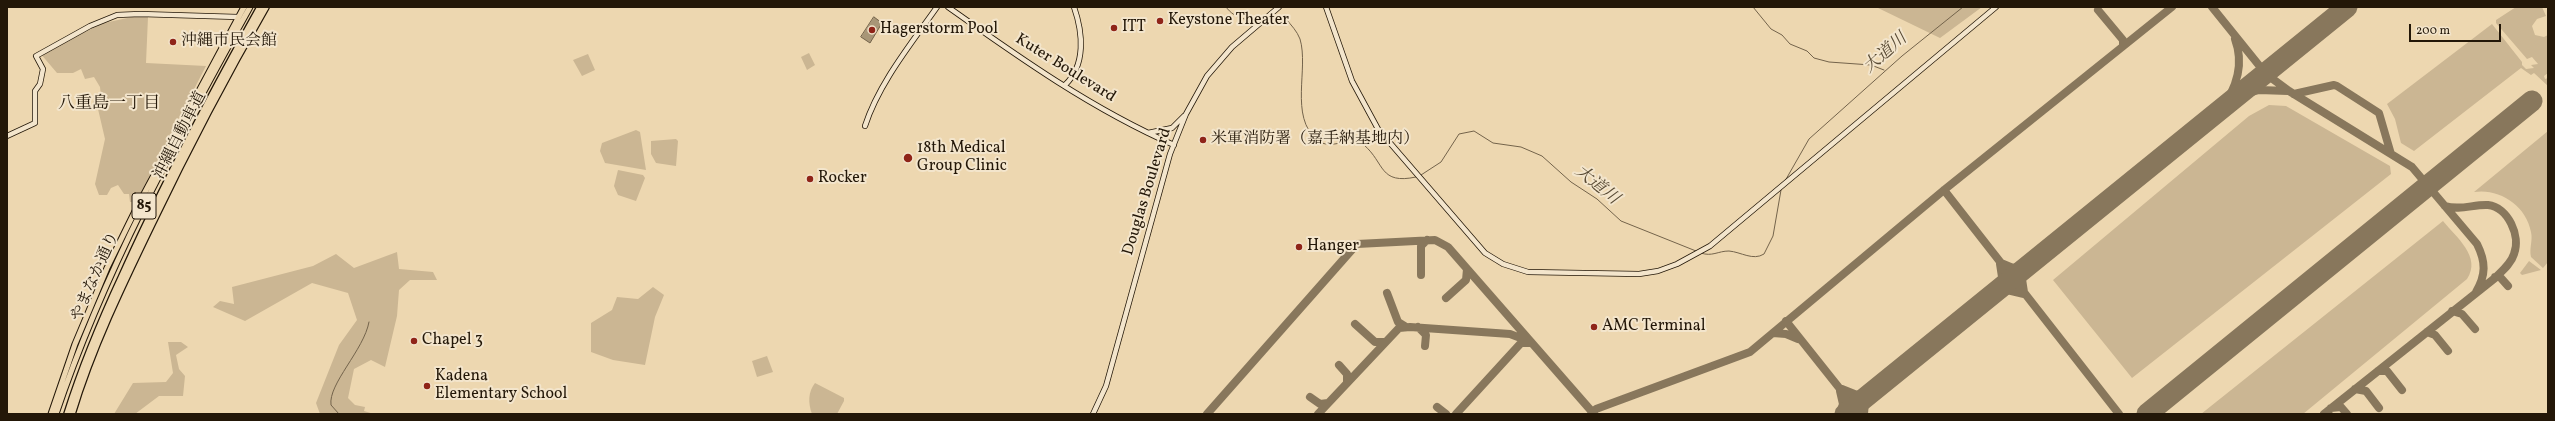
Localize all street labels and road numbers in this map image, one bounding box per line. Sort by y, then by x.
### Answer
street label: Kuter Boulevard [1011,30,1119,108]
street label: 沖縄自動車道 [151,89,211,183]
street label: Douglas Boulevard [1120,126,1176,258]
road number: 85 [132,193,156,219]
street label: やまなか通り [68,229,124,325]

